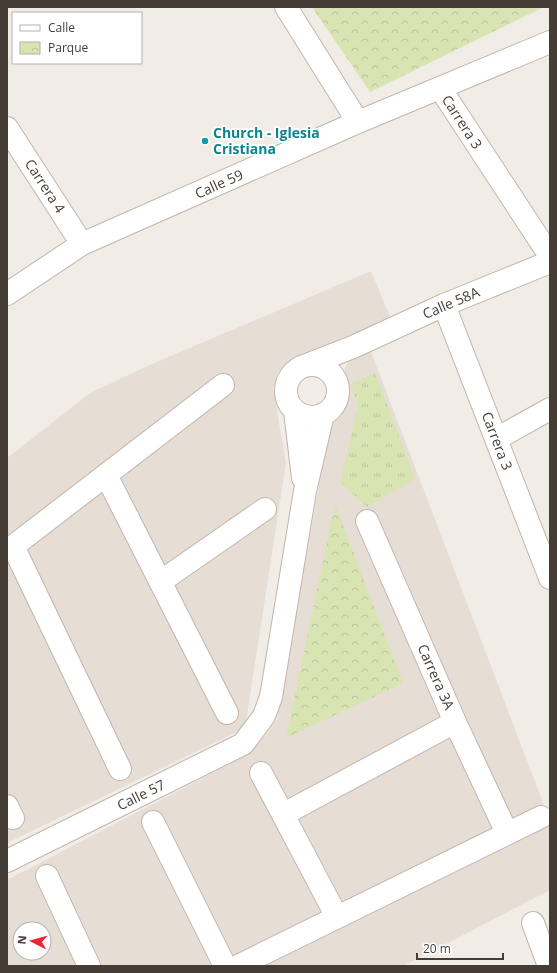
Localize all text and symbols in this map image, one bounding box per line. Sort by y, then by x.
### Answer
legend [12,12,142,64]
text: Calle [48,19,75,36]
text: Parque [48,39,88,56]
street label: Carrera 3 [438,91,487,153]
place label: Church - Iglesia Cristiana [213,123,320,158]
marker: Church - Iglesia Cristiana [200,136,210,146]
street label: Carrera 4 [21,155,70,217]
street label: Calle 59 [192,164,246,203]
street label: Calle 58A [419,282,482,323]
street label: Carrera 3 [478,409,517,473]
street label: Carrera 3A [414,641,459,713]
street label: Calle 57 [114,775,168,814]
north arrow [12,921,52,961]
text: N [14,935,29,945]
scale bar [417,935,503,961]
text: 20 m [423,940,451,957]

